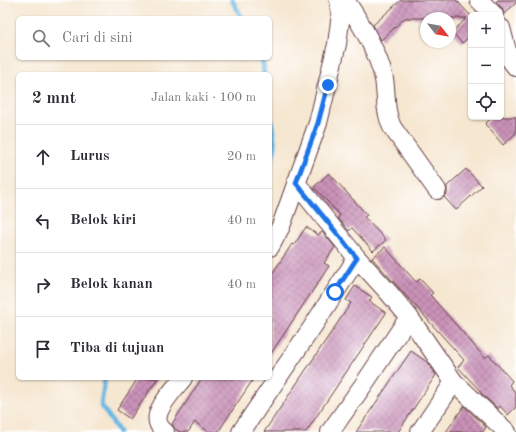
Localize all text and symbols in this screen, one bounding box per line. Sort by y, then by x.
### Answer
north arrow [420,12,456,48]
map controls [468,12,504,120]
button: + [468,12,504,48]
search box [16,16,272,60]
icon: search [30,27,52,49]
text: Cari di sini [62,31,133,46]
button: − [468,48,504,84]
route end [319,76,337,94]
button: locate [468,84,504,120]
text: 2 mnt [32,90,76,107]
text: Jalan kaki · 100 m [151,91,256,104]
icon: ahead [32,146,54,168]
text: Lurus [70,149,110,164]
text: 20 m [227,150,256,163]
icon: left [32,210,54,232]
text: Belok kiri [70,213,136,228]
text: 40 m [227,214,256,227]
icon: right [32,274,54,296]
text: Belok kanan [70,277,153,292]
text: 40 m [227,278,256,291]
route start [326,283,344,301]
icon: arrive [32,338,54,360]
text: Tiba di tujuan [70,341,164,356]

